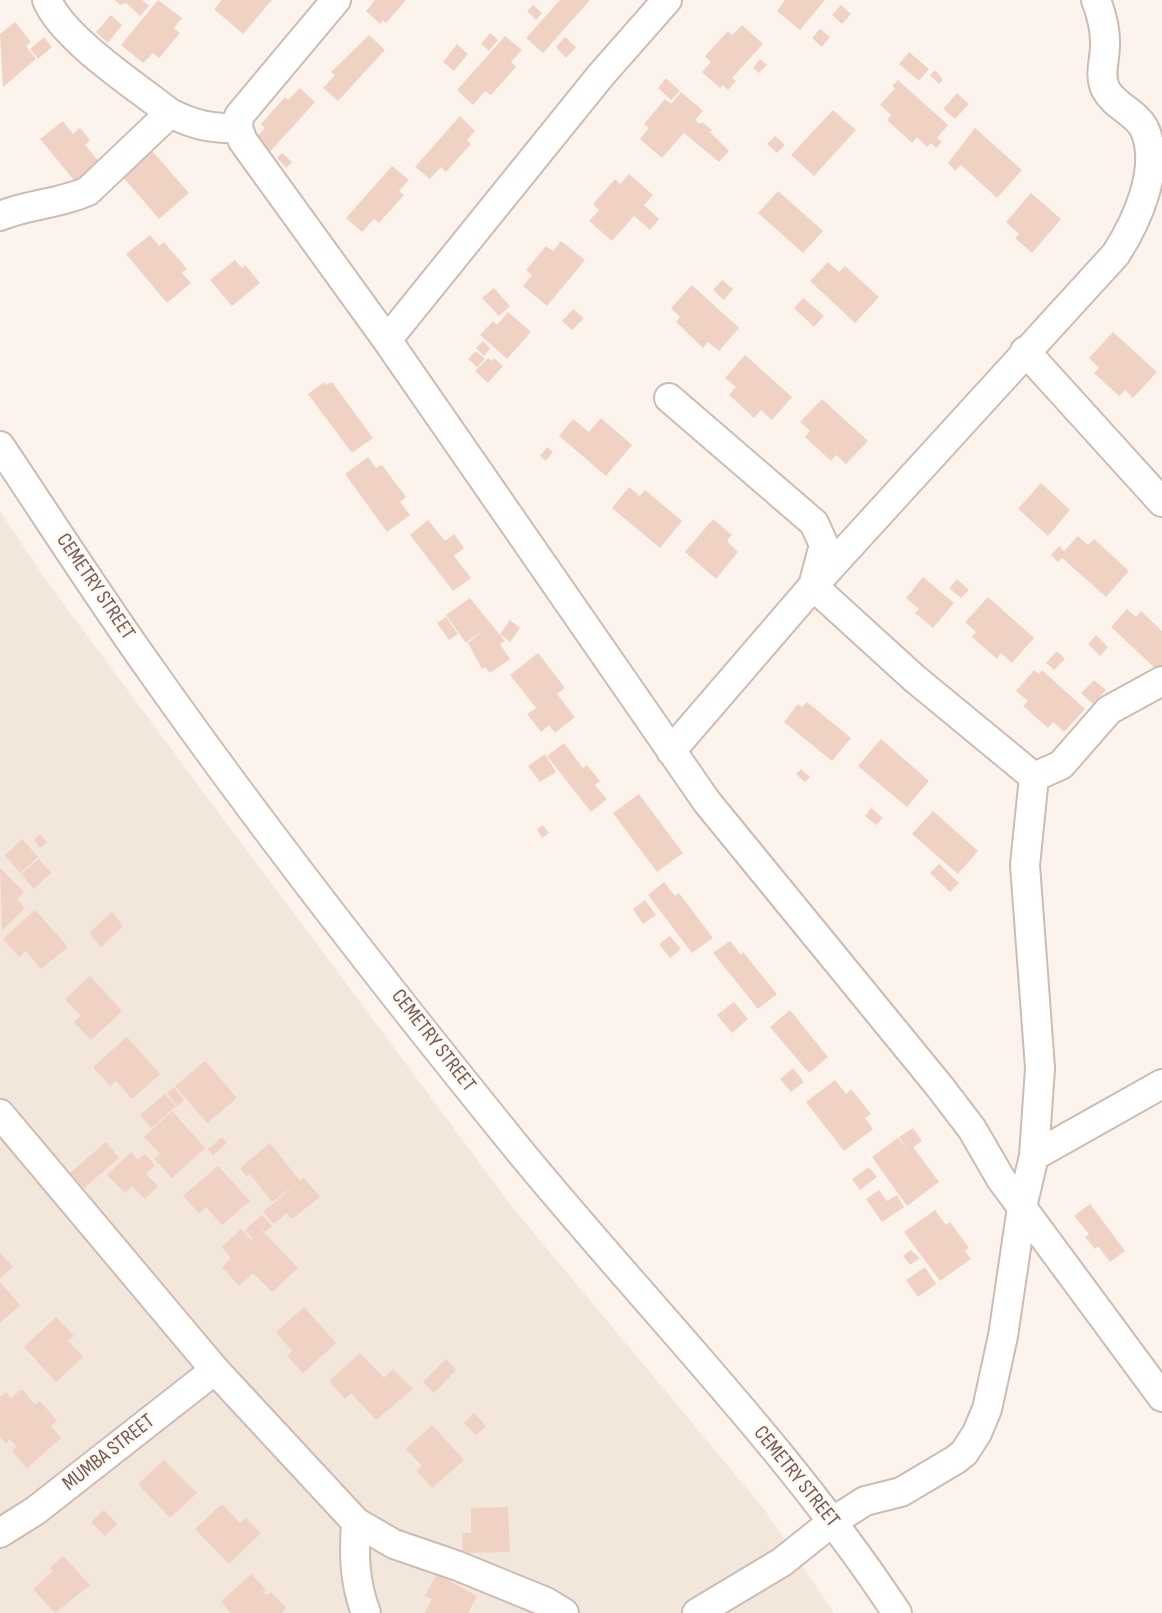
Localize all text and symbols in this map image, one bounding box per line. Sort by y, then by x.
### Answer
street label: CEMETRY STREET [50,529,140,645]
street label: CEMETRY STREET [385,985,481,1097]
street label: MUMBA STREET [58,1409,160,1497]
street label: CEMETRY STREET [748,1421,844,1533]

